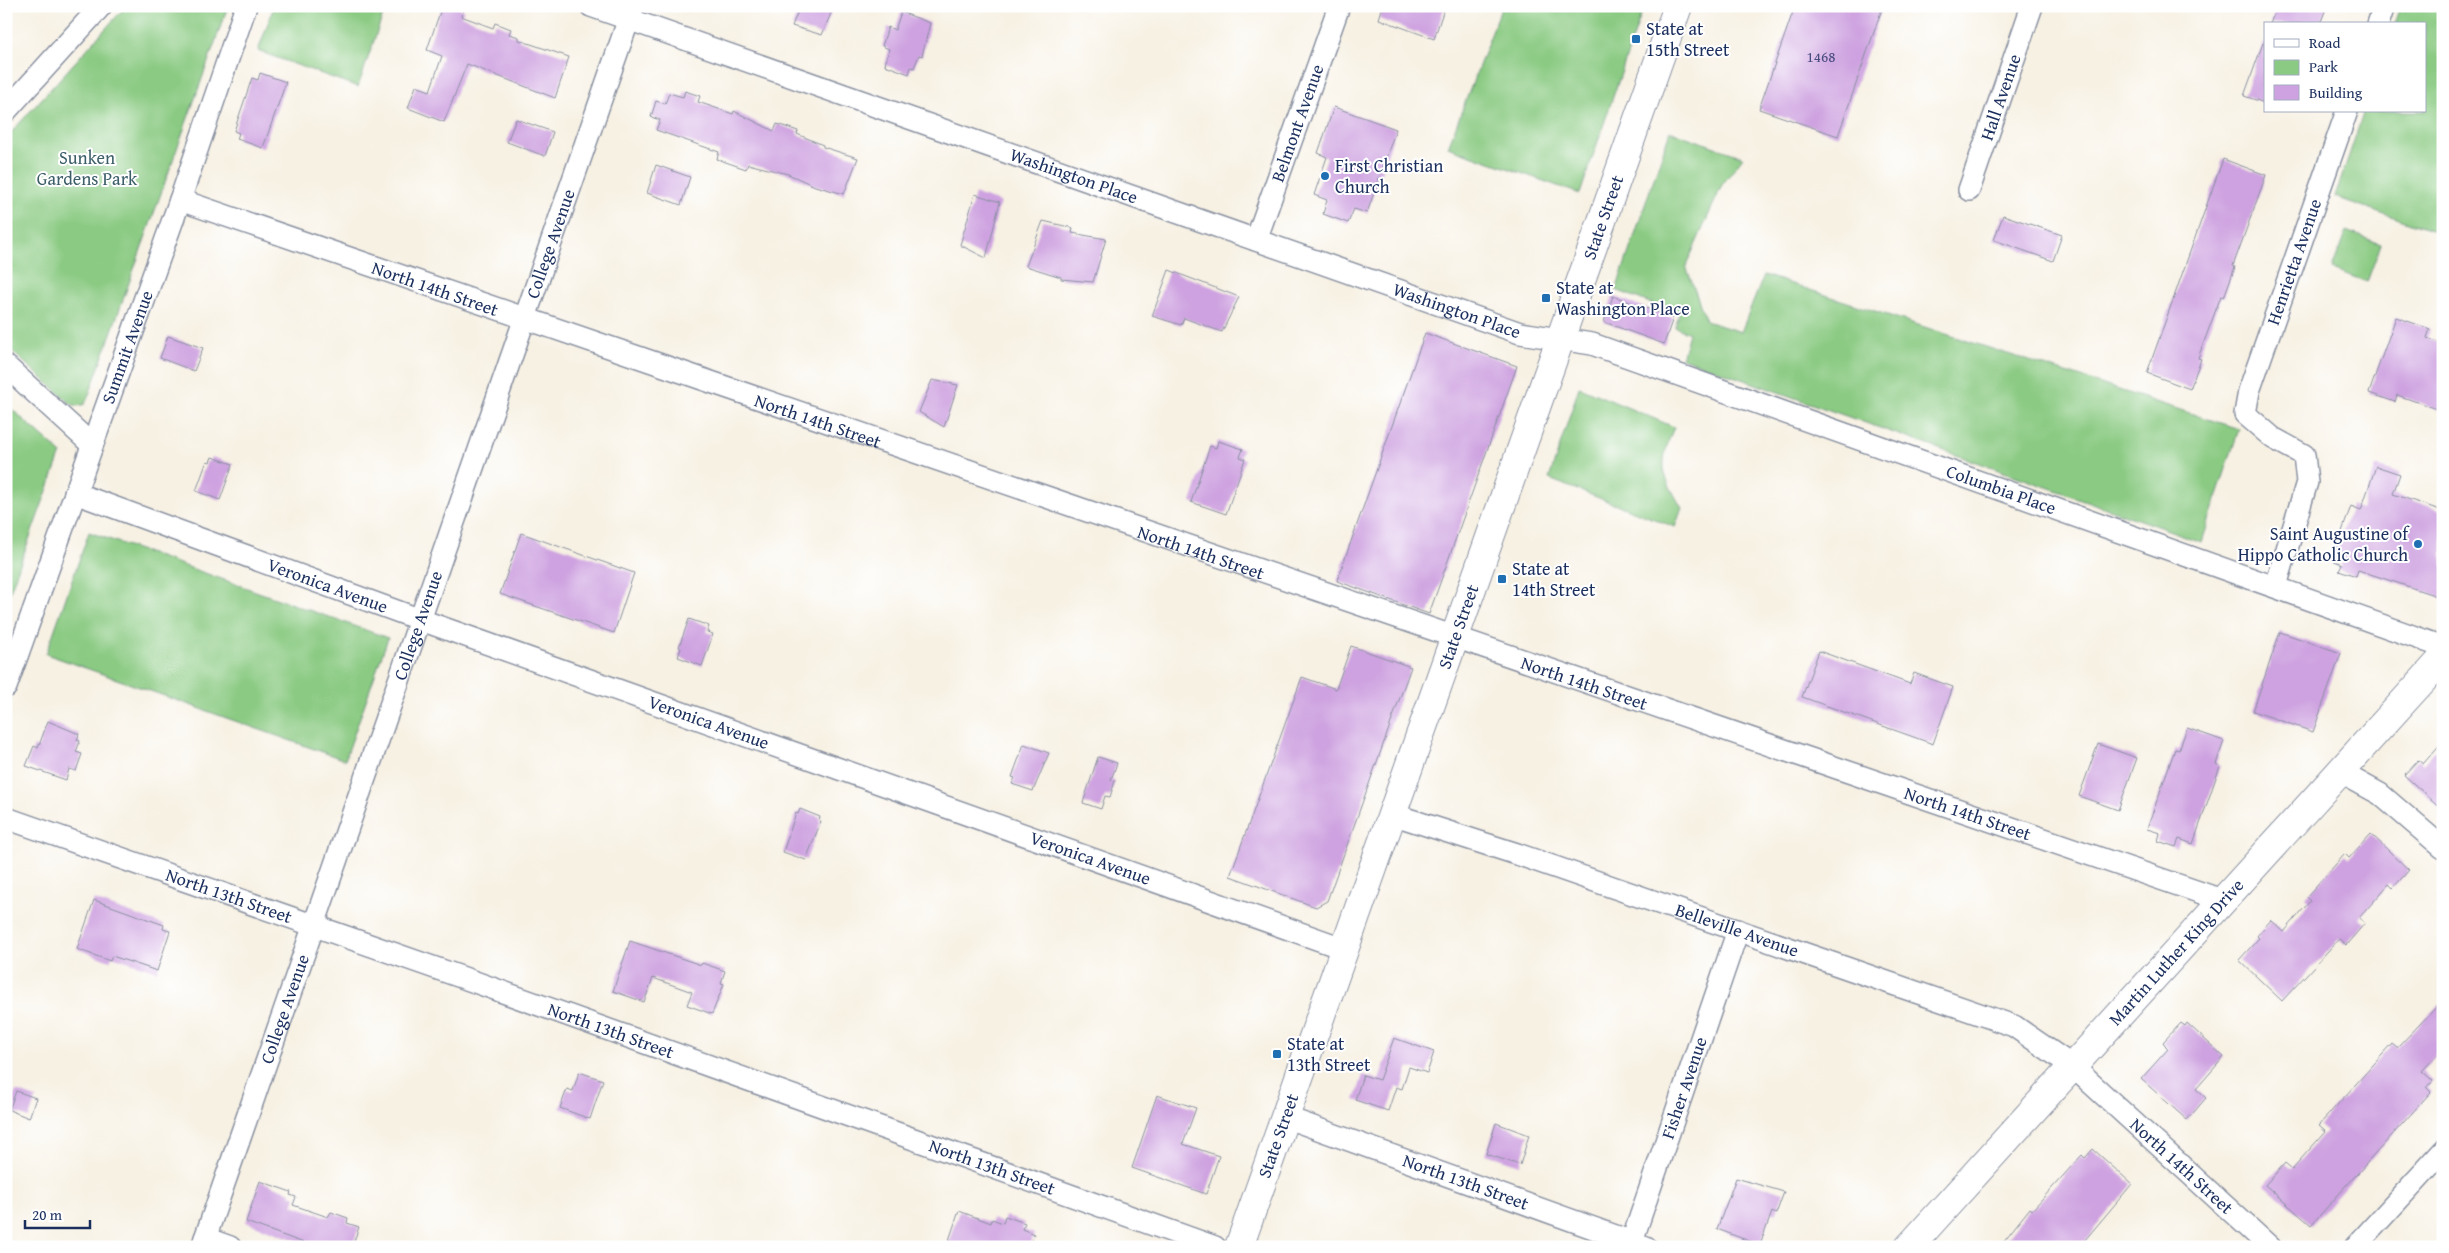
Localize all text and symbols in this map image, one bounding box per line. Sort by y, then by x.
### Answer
place label: State at 15th Street [1646,15,1730,63]
legend [2264,22,2426,112]
text: Road [2309,32,2340,53]
marker: State at 15th Street [1630,33,1642,45]
house number: 1468 [1807,46,1835,67]
street label: Hall Avenue [1973,50,2028,144]
text: Park [2309,56,2338,77]
street label: Belmont Avenue [1264,60,1330,186]
text: Building [2309,82,2363,103]
street label: Washington Place [1007,141,1142,210]
park label: Sunken Gardens Park [37,144,138,192]
place label: First Christian Church [1335,152,1443,200]
marker: First Christian Church [1319,170,1331,182]
street label: State Street [1575,171,1630,263]
street label: College Avenue [519,185,582,302]
street label: Henrietta Avenue [2259,195,2328,329]
street label: North 14th Street [368,254,503,323]
place label: State at Washington Place [1556,274,1690,322]
street label: Washington Place [1389,275,1525,345]
street label: Summit Avenue [94,286,160,407]
marker: State at Washington Place [1540,292,1552,304]
street label: North 14th Street [751,387,885,455]
street label: Columbia Place [1943,457,2060,521]
street label: North 14th Street [1134,518,1268,587]
place label: Saint Augustine of Hippo Catholic Church [2238,520,2410,568]
marker: Saint Augustine of Hippo Catholic Church [2412,538,2424,550]
street label: Veronica Avenue [264,551,392,620]
place label: State at 14th Street [1512,555,1596,603]
street label: College Avenue [386,567,449,684]
marker: State at 14th Street [1496,573,1508,585]
street label: State Street [1431,580,1486,673]
street label: North 14th Street [1517,649,1652,717]
street label: Veronica Avenue [645,688,773,756]
street label: North 14th Street [1901,779,2035,847]
street label: Veronica Avenue [1026,824,1155,892]
street label: North 13th Street [162,861,296,930]
street label: Martin Luther King Drive [2102,872,2250,1031]
street label: Belleville Avenue [1672,896,1803,964]
street label: College Avenue [253,950,316,1067]
street label: North 13th Street [544,995,678,1065]
place label: State at 13th Street [1287,1030,1371,1078]
street label: Fisher Avenue [1654,1033,1714,1142]
marker: State at 13th Street [1271,1048,1283,1060]
street label: State Street [1250,1089,1306,1182]
street label: North 14th Street [2124,1111,2240,1221]
street label: North 13th Street [925,1132,1060,1202]
street label: North 13th Street [1399,1146,1533,1217]
scale bar [25,1198,90,1230]
text: 20 m [32,1204,63,1225]

